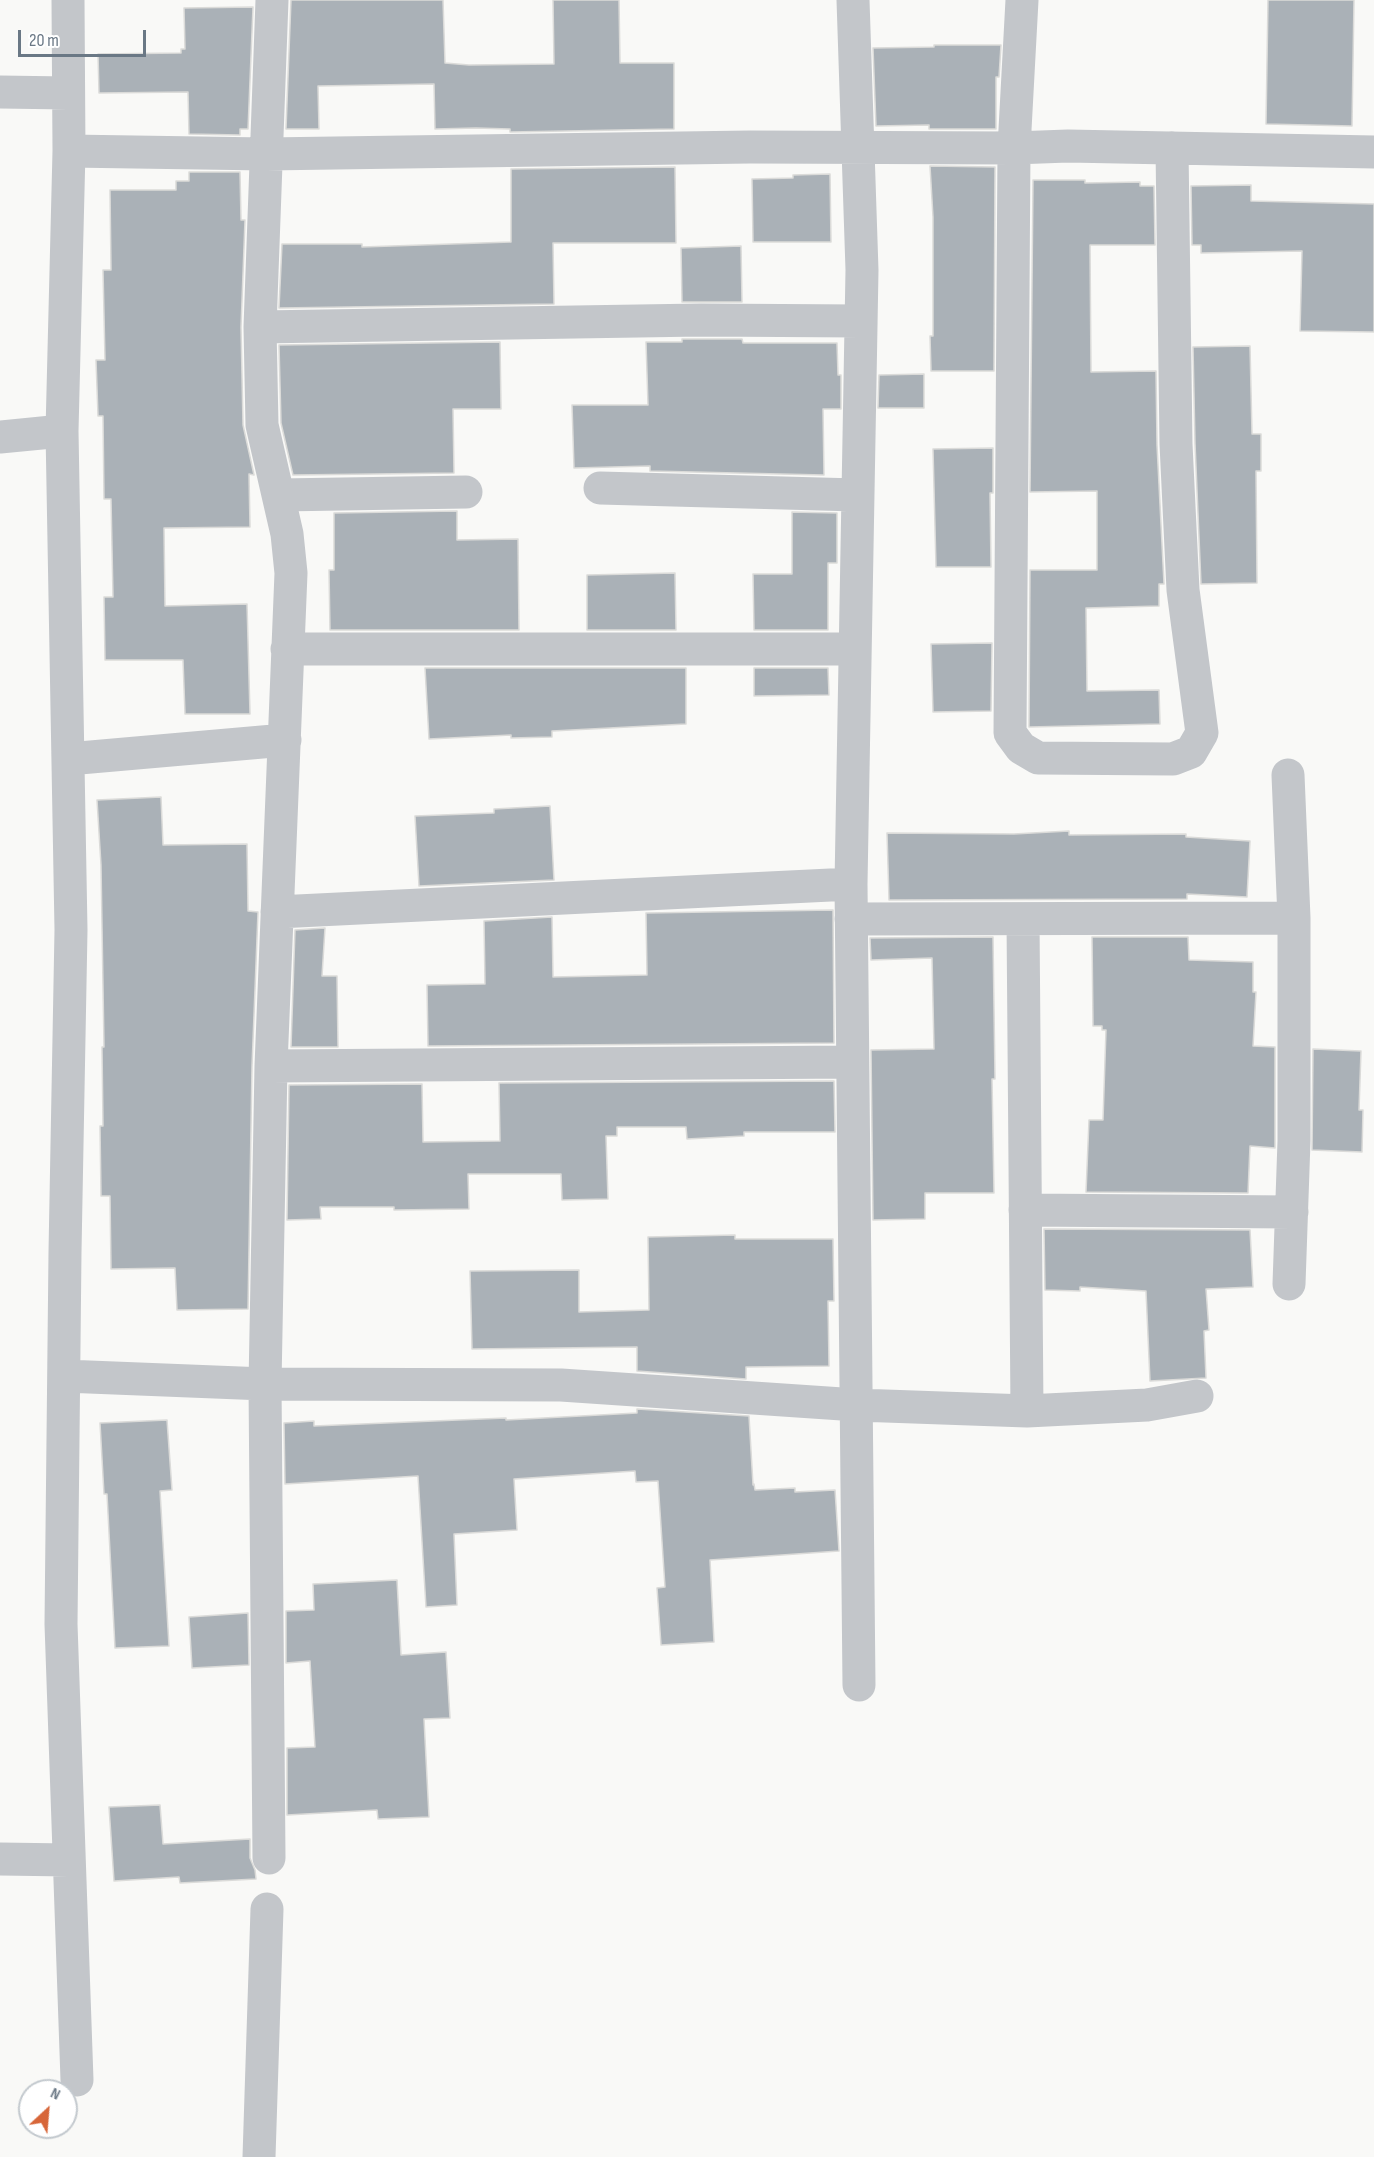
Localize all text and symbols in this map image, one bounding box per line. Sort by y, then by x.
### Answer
scale bar [21,18,148,56]
text: 20 m [29,30,59,51]
north arrow [18,2079,78,2139]
text: N [47,2084,63,2105]

